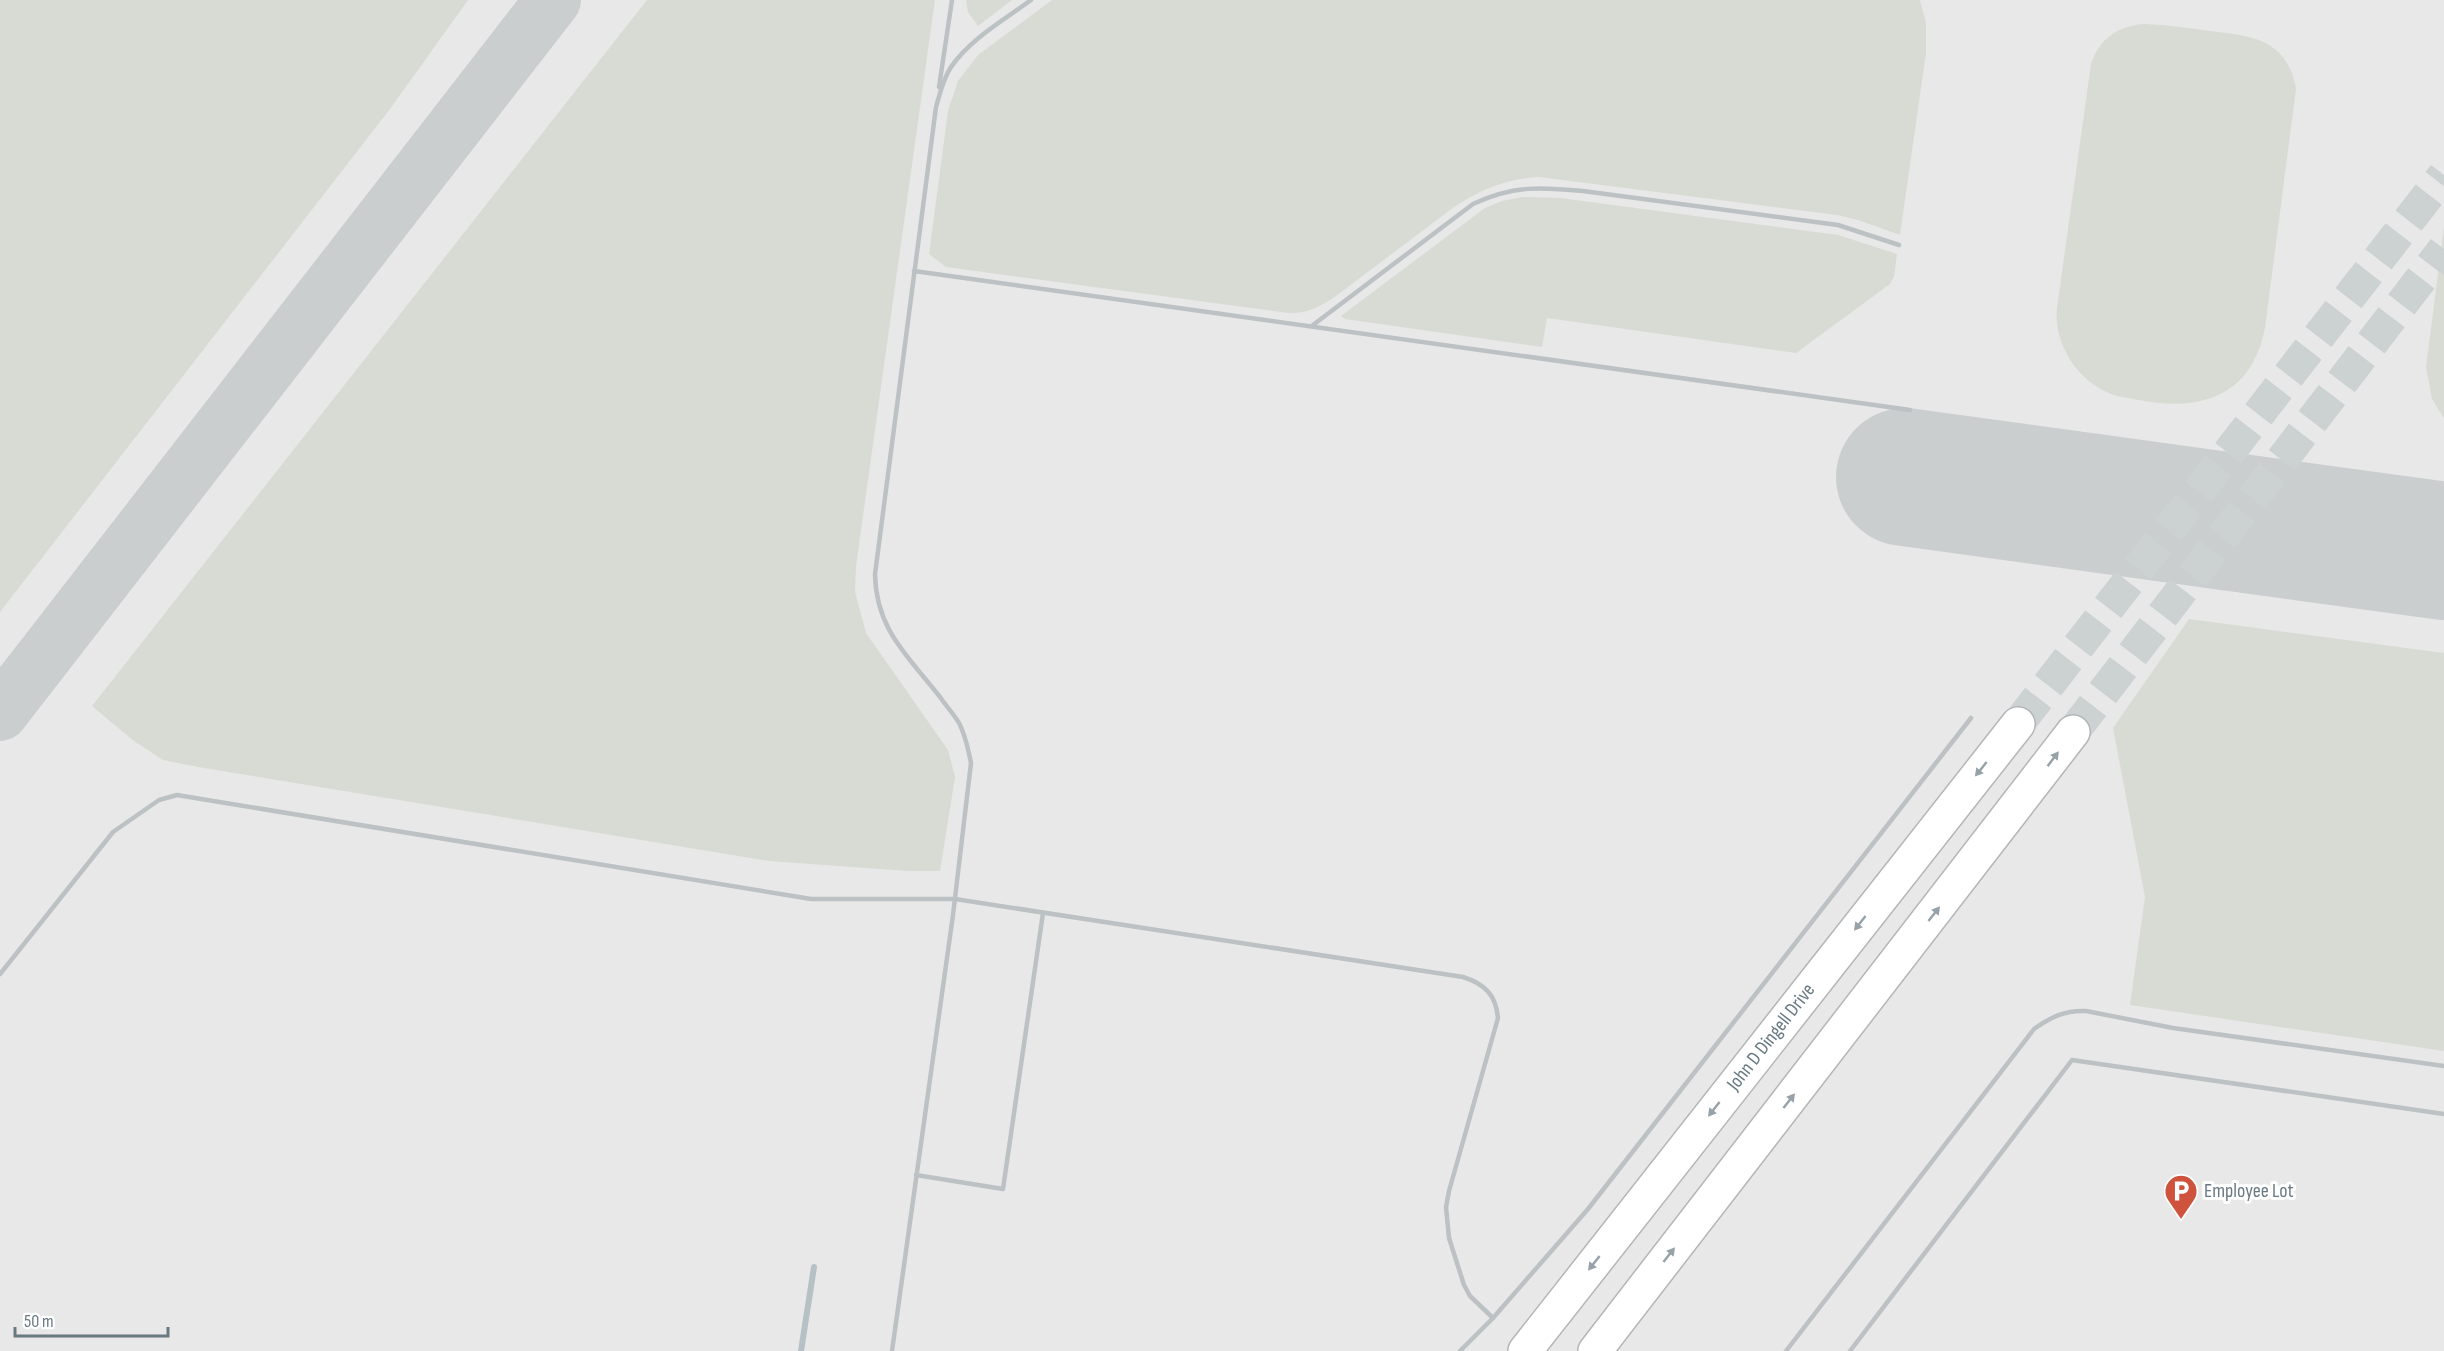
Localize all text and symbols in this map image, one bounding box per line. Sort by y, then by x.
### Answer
one-way arrow [2047,752,2059,768]
one-way arrow [1975,762,1987,777]
one-way arrow [1928,906,1940,921]
one-way arrow [1855,915,1867,930]
street label: John D Dingell Drive [1721,979,1820,1096]
one-way arrow [1782,1093,1795,1109]
one-way arrow [1709,1102,1721,1117]
parking icon: Employee Lot [2163,1173,2199,1220]
place label: Employee Lot [2204,1179,2294,1203]
one-way arrow [1663,1247,1676,1263]
one-way arrow [1588,1255,1601,1271]
scale bar [15,1300,168,1338]
text: 50 m [24,1311,54,1332]

